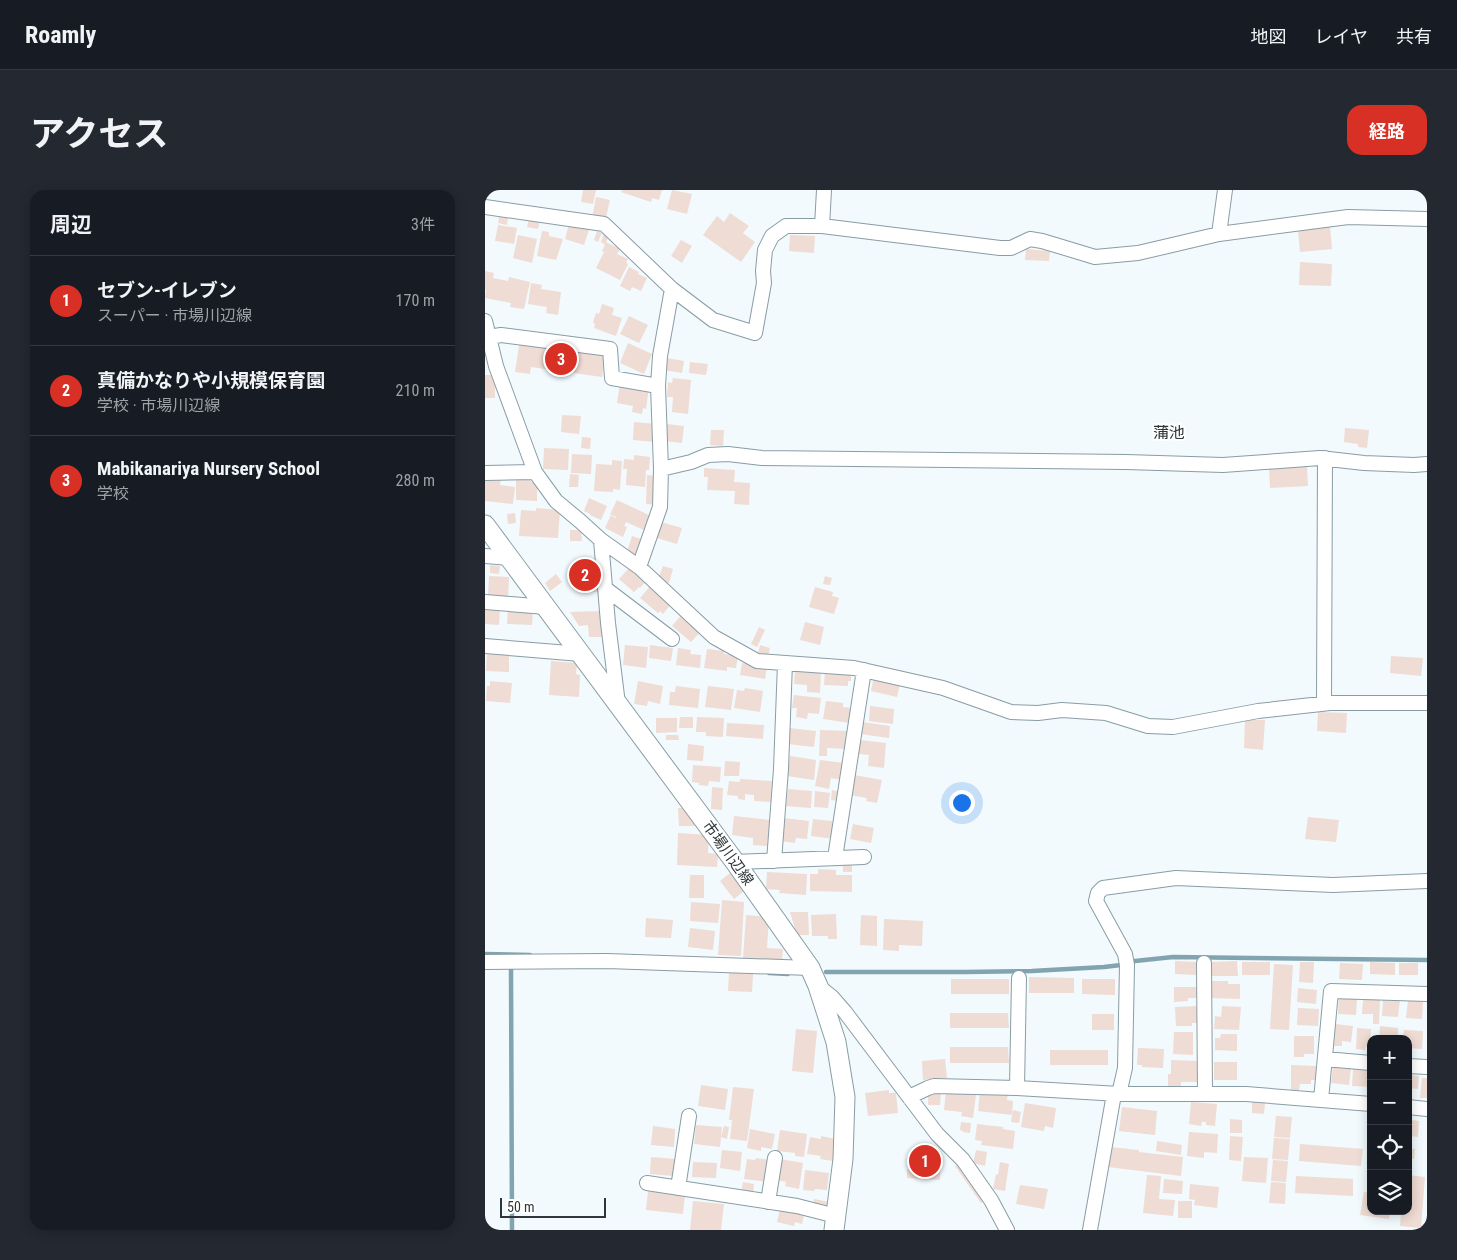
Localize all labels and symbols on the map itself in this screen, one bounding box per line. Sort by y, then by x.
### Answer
pin: 3 [545,340,577,378]
district label: 蒲池 [1153,423,1185,442]
pin: 2 [569,556,601,594]
your location [949,790,975,816]
street label: 市場川辺線 [699,817,757,889]
pin: 1 [909,1142,941,1180]
scale bar [500,1195,606,1218]

